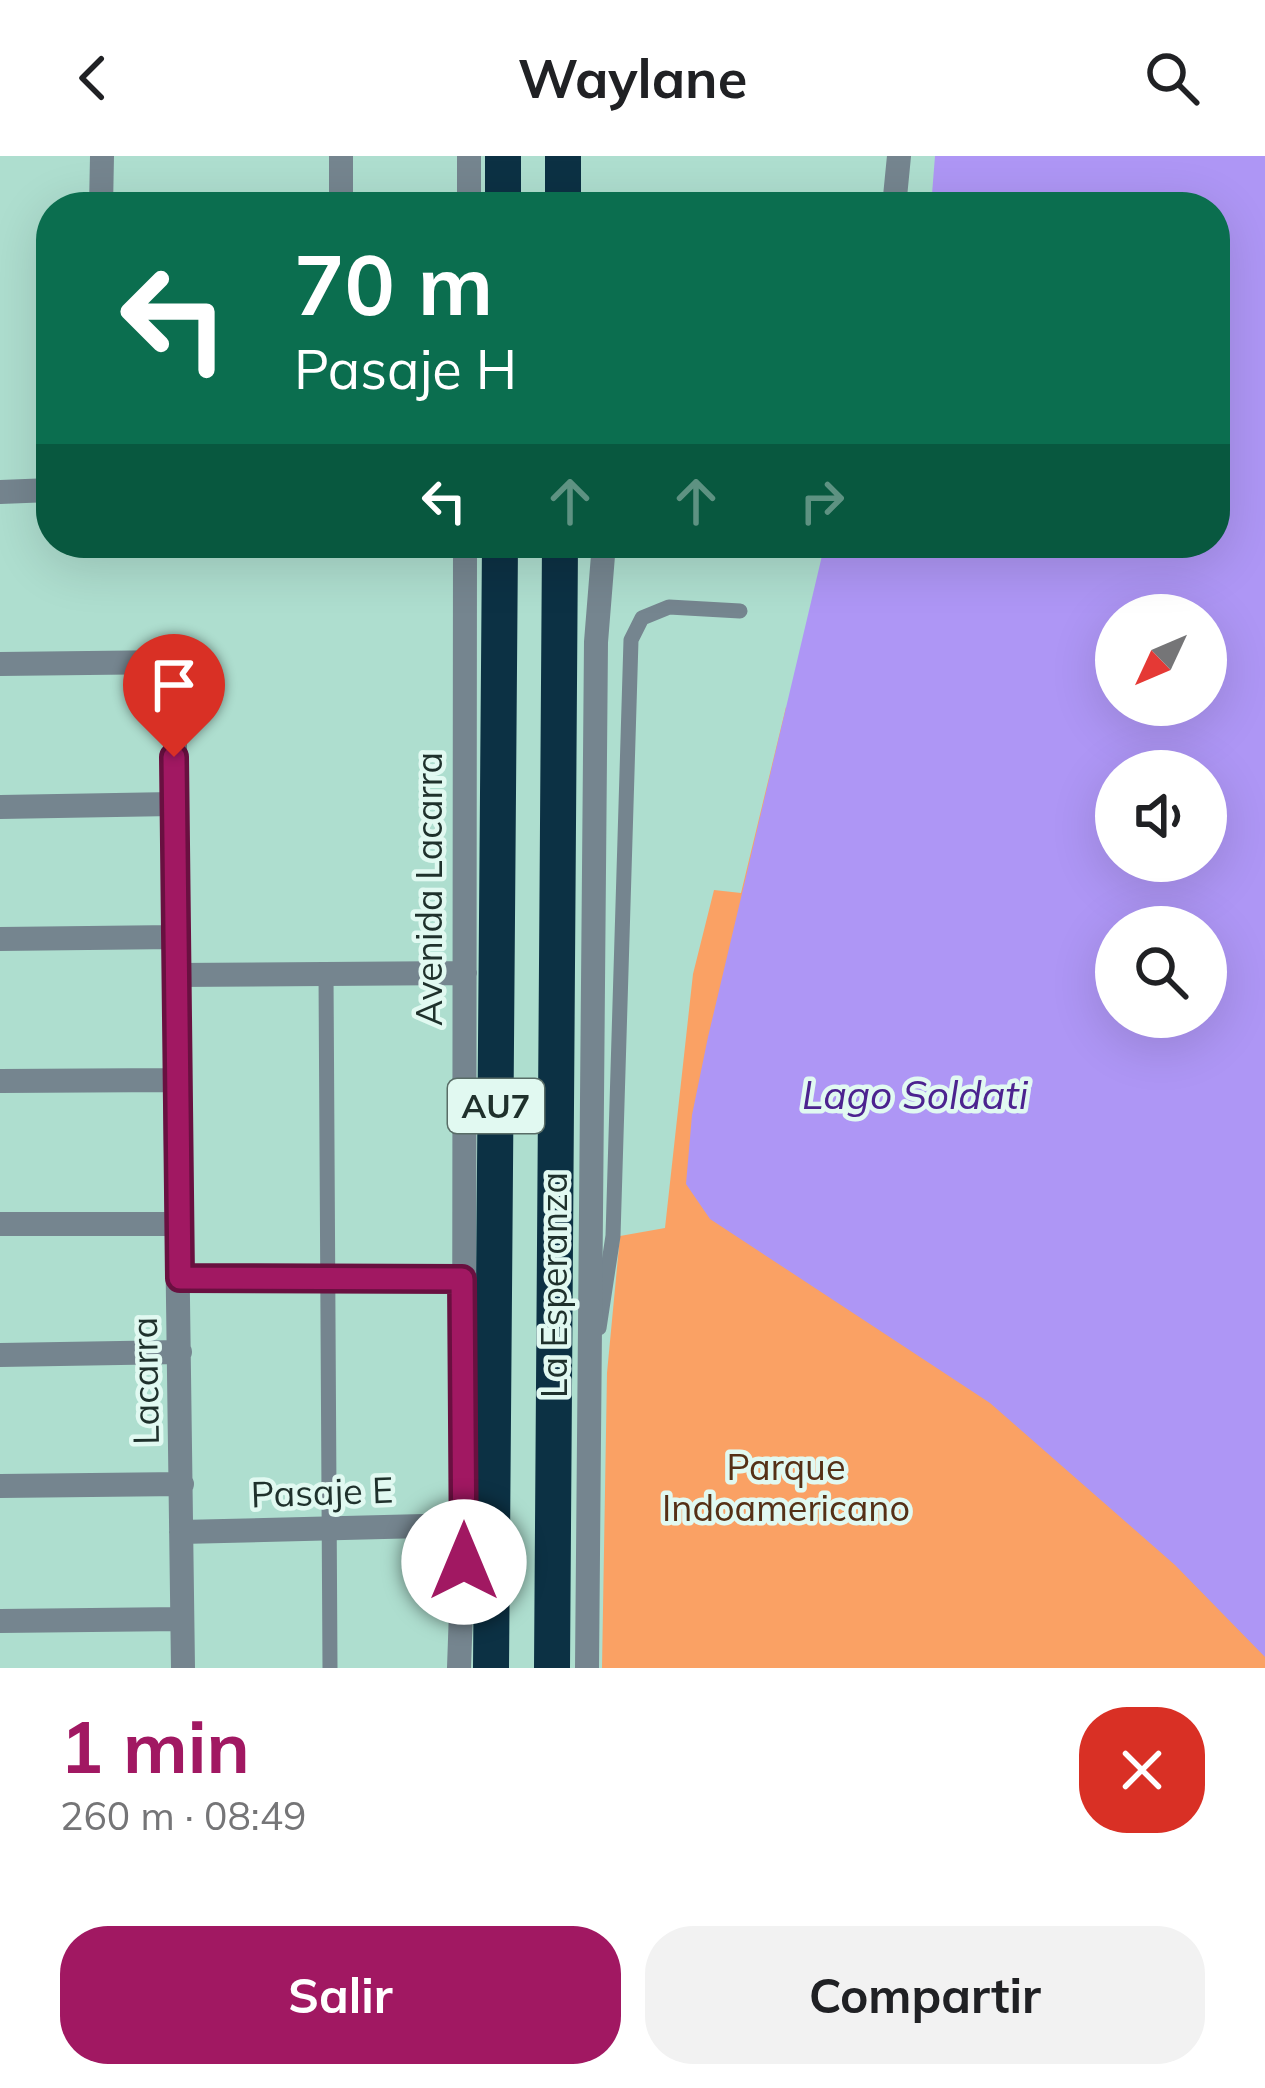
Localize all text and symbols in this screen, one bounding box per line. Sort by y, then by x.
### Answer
text: Waylane [518,44,747,112]
icon: back [60,45,126,111]
icon: search [1139,45,1205,111]
text: 70 m [294,231,493,336]
icon: left [96,240,252,396]
text: Pasaje H [294,335,517,403]
icon: left [411,468,477,534]
icon: ahead [537,468,603,534]
icon: ahead [663,468,729,534]
icon: right [789,468,855,534]
north arrow [1095,594,1227,726]
map controls [1095,594,1227,1038]
pin [123,634,225,757]
icon: arrive [141,652,207,718]
button: sound [1095,750,1227,882]
street label: Avenida Lacarra [406,752,451,1026]
button: search [1095,906,1227,1038]
water label: Lago Soldati [802,1070,1029,1119]
road number: AU7 [448,1079,544,1133]
street label: La Esperanza [531,1172,576,1398]
street label: Lacarra [121,1317,168,1445]
park label: Parque Indoamericano [662,1444,910,1530]
street label: Pasaje E [250,1467,394,1516]
position arrow [401,1499,527,1625]
text: 1 min [60,1701,250,1791]
button: close [1079,1707,1205,1833]
text: 260 m · 08:49 [60,1791,306,1840]
button: Salir [60,1926,621,2064]
button: Compartir [645,1926,1205,2064]

